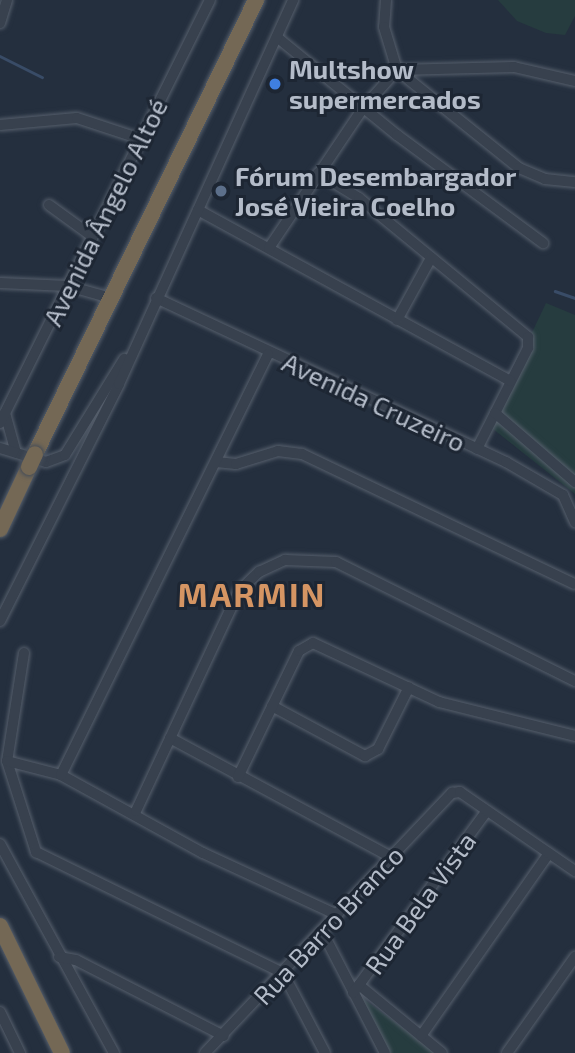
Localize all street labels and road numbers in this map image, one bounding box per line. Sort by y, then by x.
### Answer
street label: Avenida Ângelo Altoé [36,93,174,331]
street label: Avenida Cruzeiro [278,346,470,458]
street label: Rua Bela Vista [358,826,482,980]
street label: Rua Barro Branco [246,839,410,1011]

